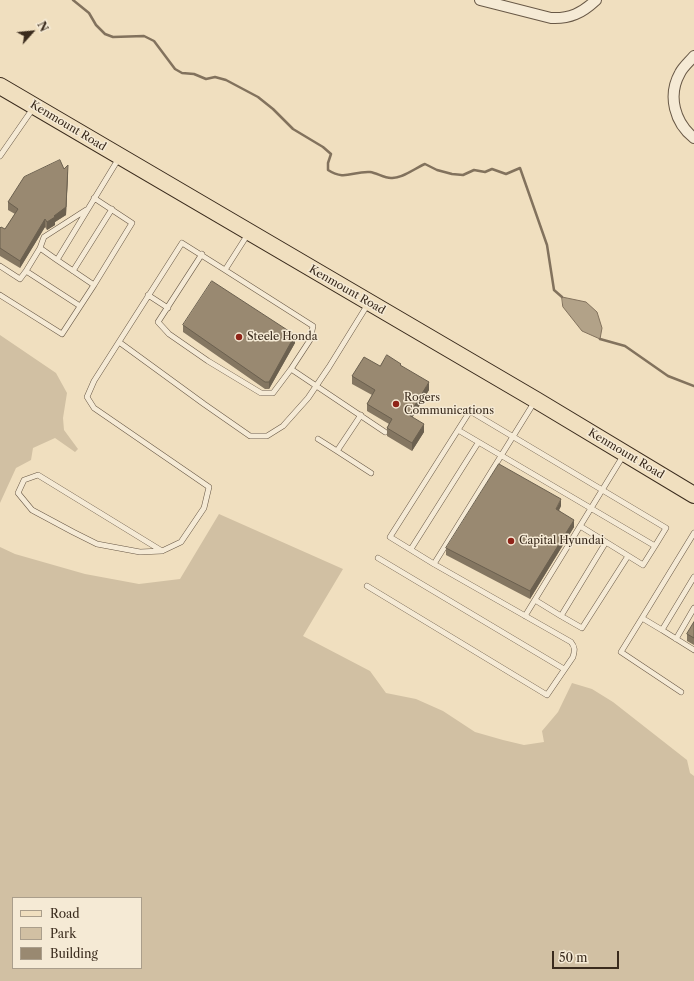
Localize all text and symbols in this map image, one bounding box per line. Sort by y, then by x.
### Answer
north arrow [12,12,52,52]
text: N [34,19,51,34]
street label: Kenmount Road [28,98,108,154]
street label: Kenmount Road [306,263,388,317]
place label: Steele Honda [247,330,317,344]
marker: Steele Honda [234,332,244,342]
place label: Rogers Communications [404,391,494,417]
marker: Rogers Communications [391,399,401,409]
street label: Kenmount Road [586,426,666,482]
place label: Capital Hyundai [519,534,604,548]
marker: Capital Hyundai [506,536,516,546]
legend [12,897,142,969]
text: Road [50,906,80,921]
text: Park [50,926,76,941]
scale bar [554,943,621,969]
text: Building [50,946,98,961]
text: 50 m [559,950,588,965]

